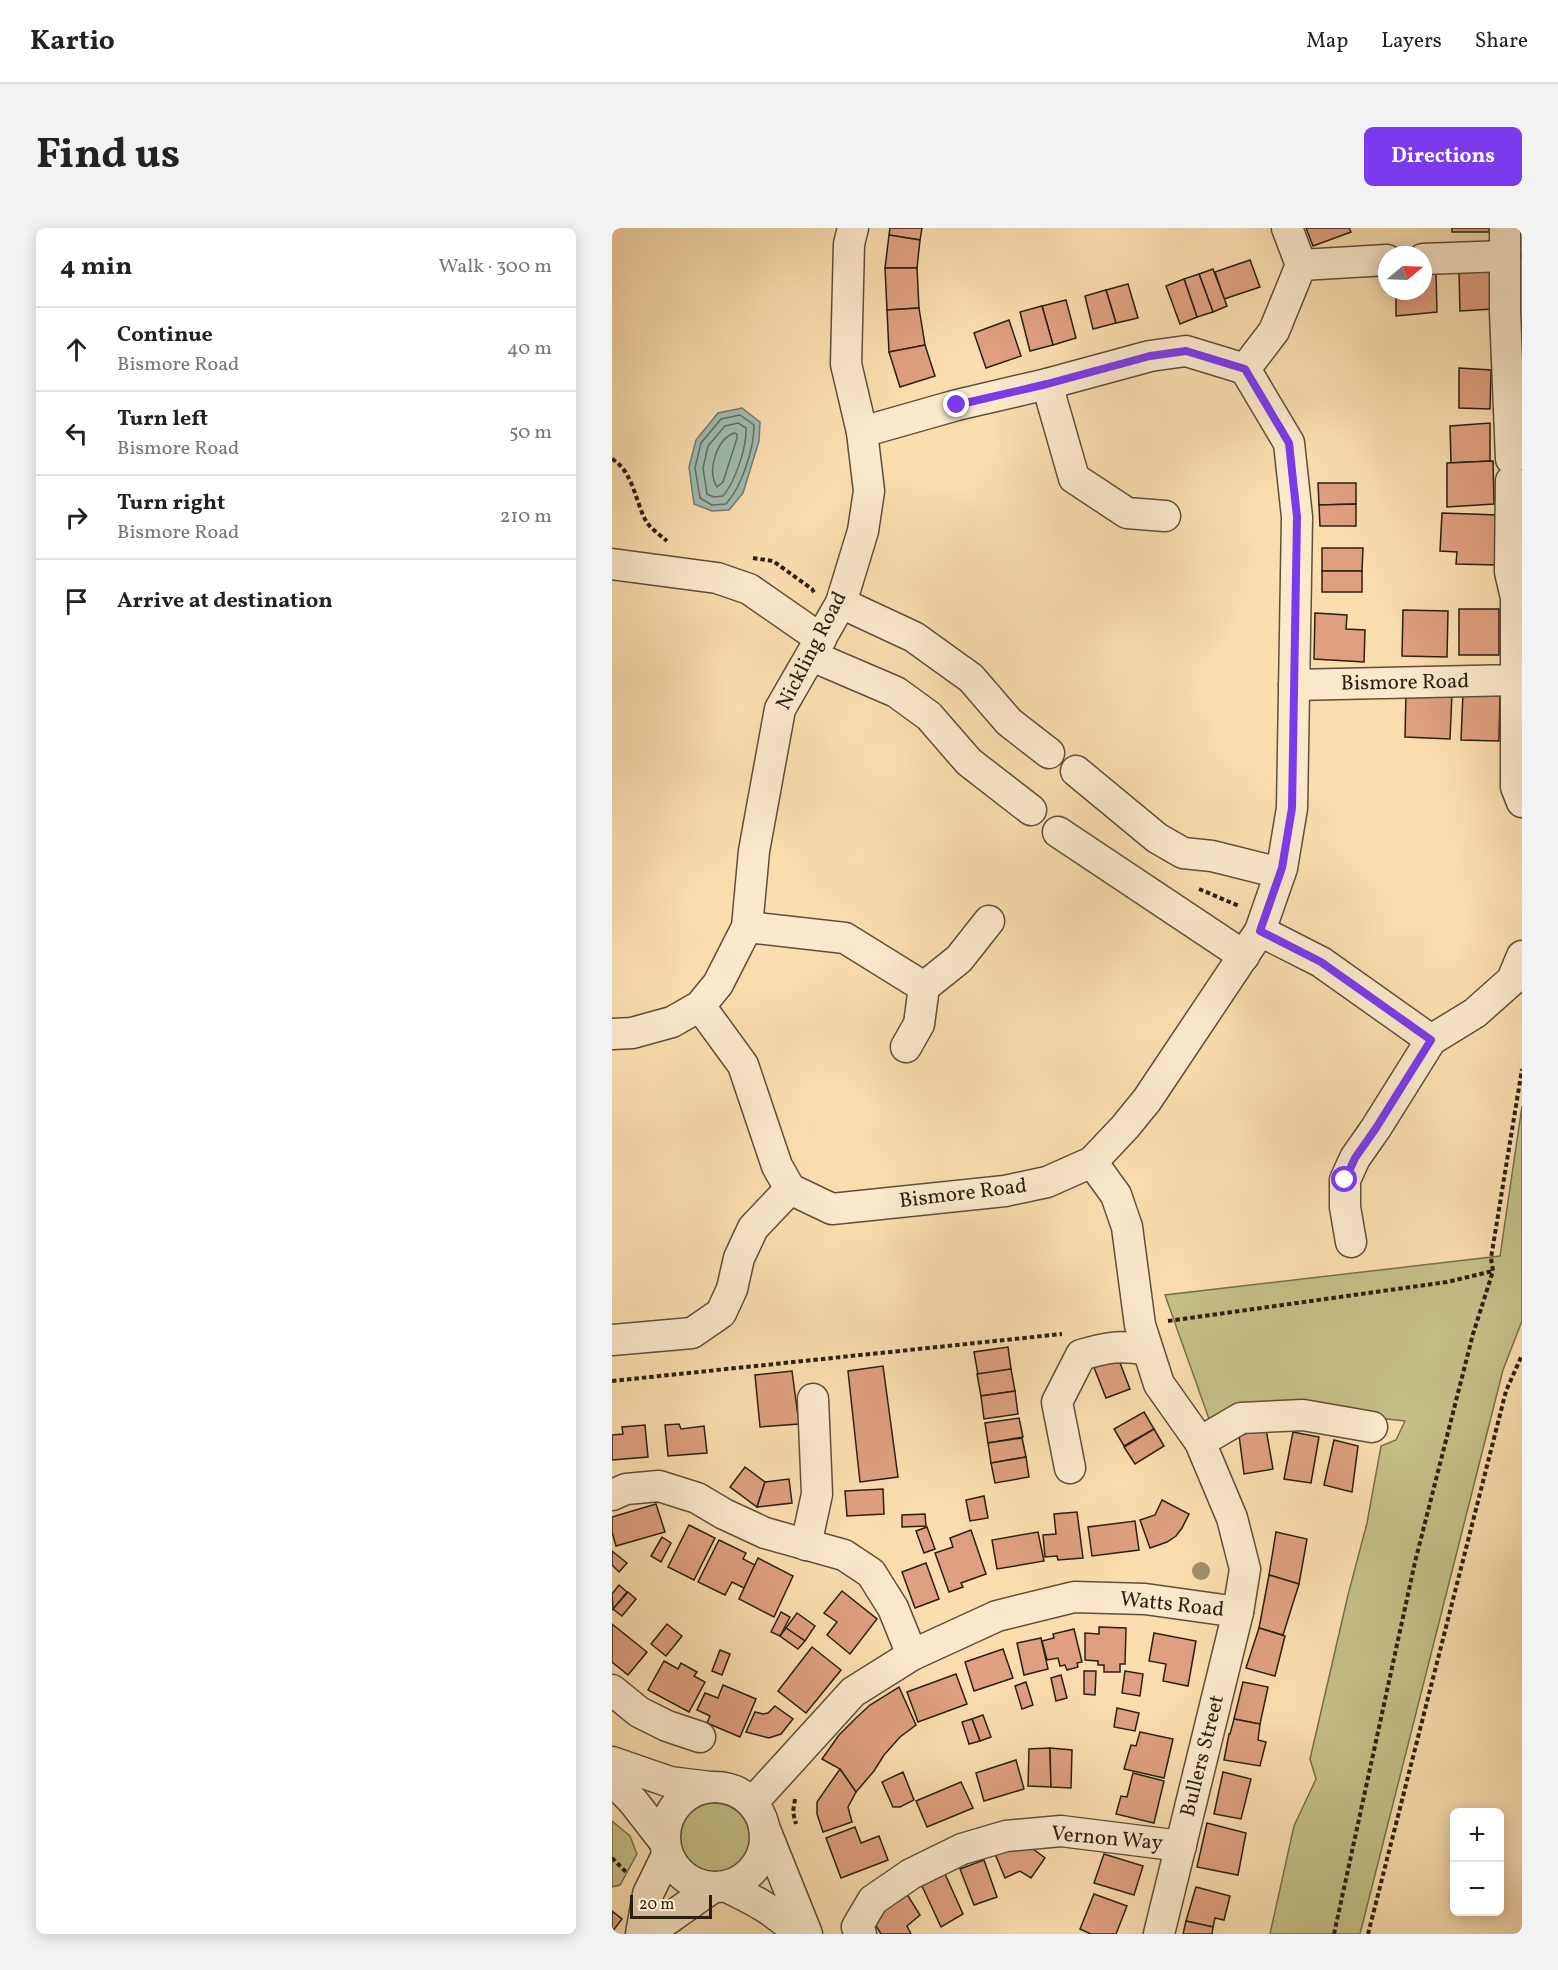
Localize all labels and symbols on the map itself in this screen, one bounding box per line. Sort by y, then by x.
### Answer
north arrow [1378,246,1432,300]
route end [943,391,969,417]
street label: Nickling Road [770,587,854,715]
street label: Bismore Road [1340,667,1470,699]
route start [1331,1166,1357,1192]
street label: Bismore Road [897,1172,1029,1216]
street label: Watts Road [1118,1585,1226,1625]
street label: Bullers Street [1174,1692,1232,1820]
street label: Vernon Way [1050,1820,1165,1858]
scale bar [630,1892,712,1920]

